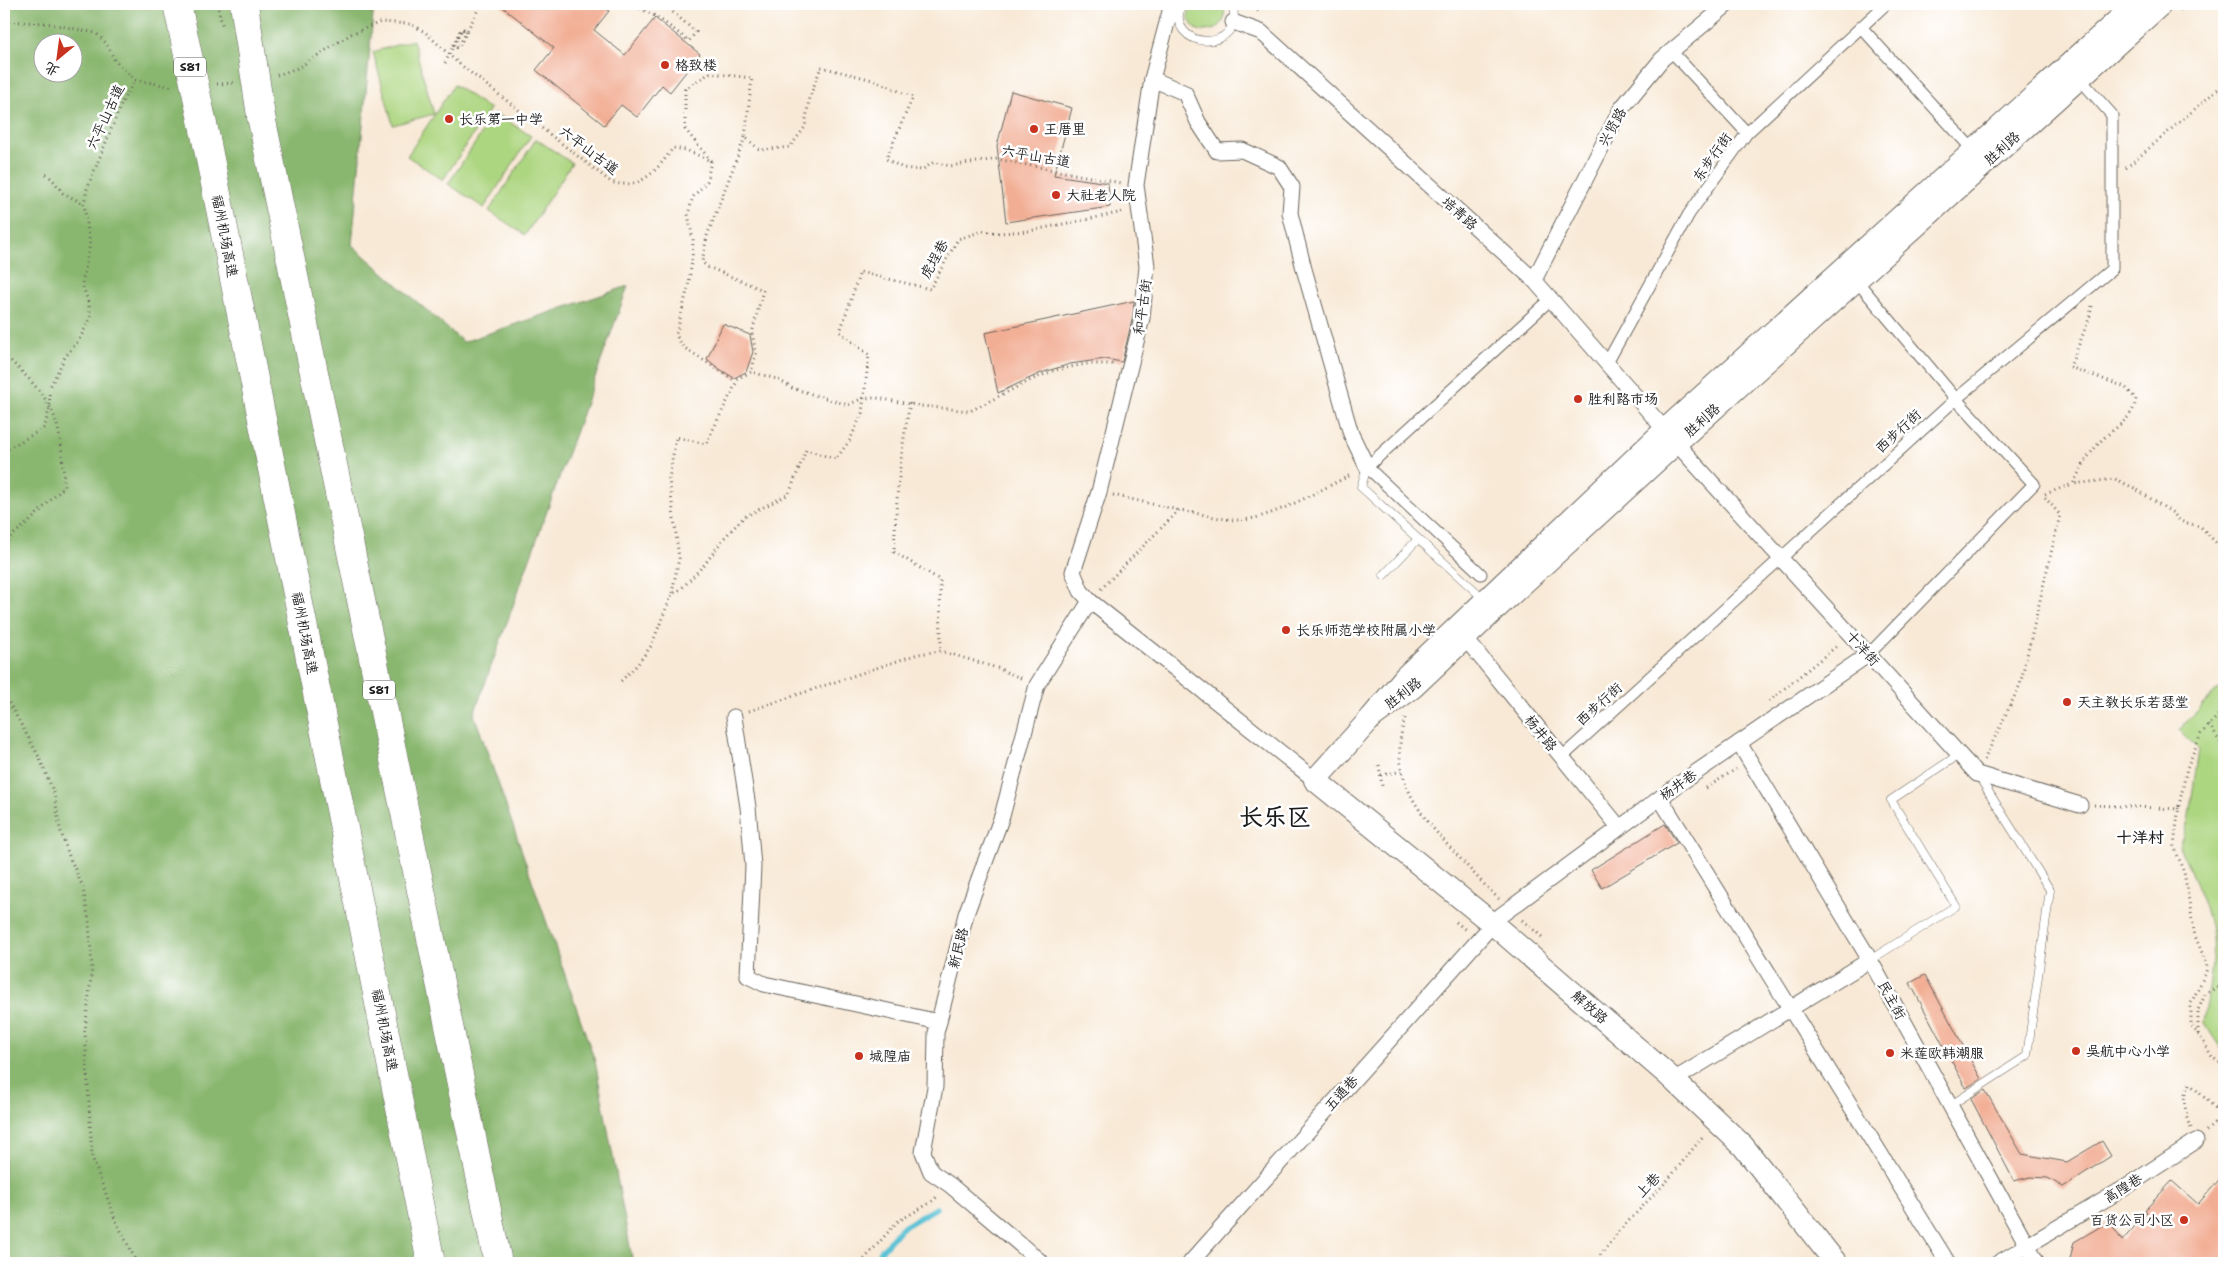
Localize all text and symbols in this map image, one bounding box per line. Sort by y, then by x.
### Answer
north arrow [32,32,82,82]
place label: 格致楼 [675,56,717,74]
text: 北 [41,58,62,81]
road number: S81 [174,58,206,76]
marker: 格致楼 [659,59,671,71]
street label: 六平山古道 [82,81,128,153]
street label: 兴贤路 [1594,104,1630,150]
place label: 长乐第一中学 [459,110,543,128]
marker: 长乐第一中学 [443,113,455,125]
place label: 王厝里 [1044,120,1086,138]
street label: 六平山古道 [556,122,622,178]
marker: 王厝里 [1028,123,1040,135]
street label: 胜利路 [1980,127,2024,169]
street label: 东步行街 [1689,129,1735,185]
street label: 六平山古道 [1000,141,1072,171]
place label: 大社老人院 [1066,186,1136,204]
marker: 大社老人院 [1050,189,1062,201]
street label: 培青路 [1438,192,1482,234]
street label: 福州机场高速 [208,193,242,279]
street label: 虎埕巷 [916,235,953,282]
street label: 和平古街 [1129,278,1155,336]
place label: 胜利路市场 [1588,390,1658,408]
marker: 胜利路市场 [1572,393,1584,405]
street label: 胜利路 [1680,399,1724,441]
street label: 西步行街 [1871,405,1925,457]
street label: 福州机场高速 [288,590,322,676]
place label: 长乐师范学校附属小学 [1296,621,1436,639]
marker: 长乐师范学校附属小学 [1280,624,1292,636]
street label: 十洋街 [1842,626,1884,670]
street label: 胜利路 [1381,673,1425,713]
street label: 西步行街 [1572,679,1626,729]
road number: S81 [363,680,395,700]
place label: 天主教长乐若瑟堂 [2077,693,2189,711]
marker: 天主教长乐若瑟堂 [2061,696,2073,708]
street label: 杨井路 [1521,711,1561,755]
street label: 杨井巷 [1656,765,1701,804]
district label: 长乐区 [1239,801,1311,833]
district label: 十洋村 [2116,827,2164,848]
street label: 新民路 [944,925,972,971]
street label: 民主街 [1874,977,1910,1023]
street label: 解放路 [1568,986,1612,1028]
street label: 福州机场高速 [368,987,402,1073]
place label: 吴航中心小学 [2086,1042,2170,1060]
place label: 米莲欧韩潮服 [1900,1044,1984,1062]
marker: 吴航中心小学 [2070,1045,2082,1057]
place label: 城隍庙 [869,1047,911,1065]
marker: 米莲欧韩潮服 [1884,1047,1896,1059]
marker: 城隍庙 [853,1050,865,1062]
street label: 五通巷 [1320,1071,1362,1115]
street label: 上巷 [1632,1168,1665,1201]
street label: 高隍巷 [2100,1169,2146,1207]
place label: 百货公司小区 [2090,1211,2174,1229]
marker: 百货公司小区 [2178,1214,2190,1226]

